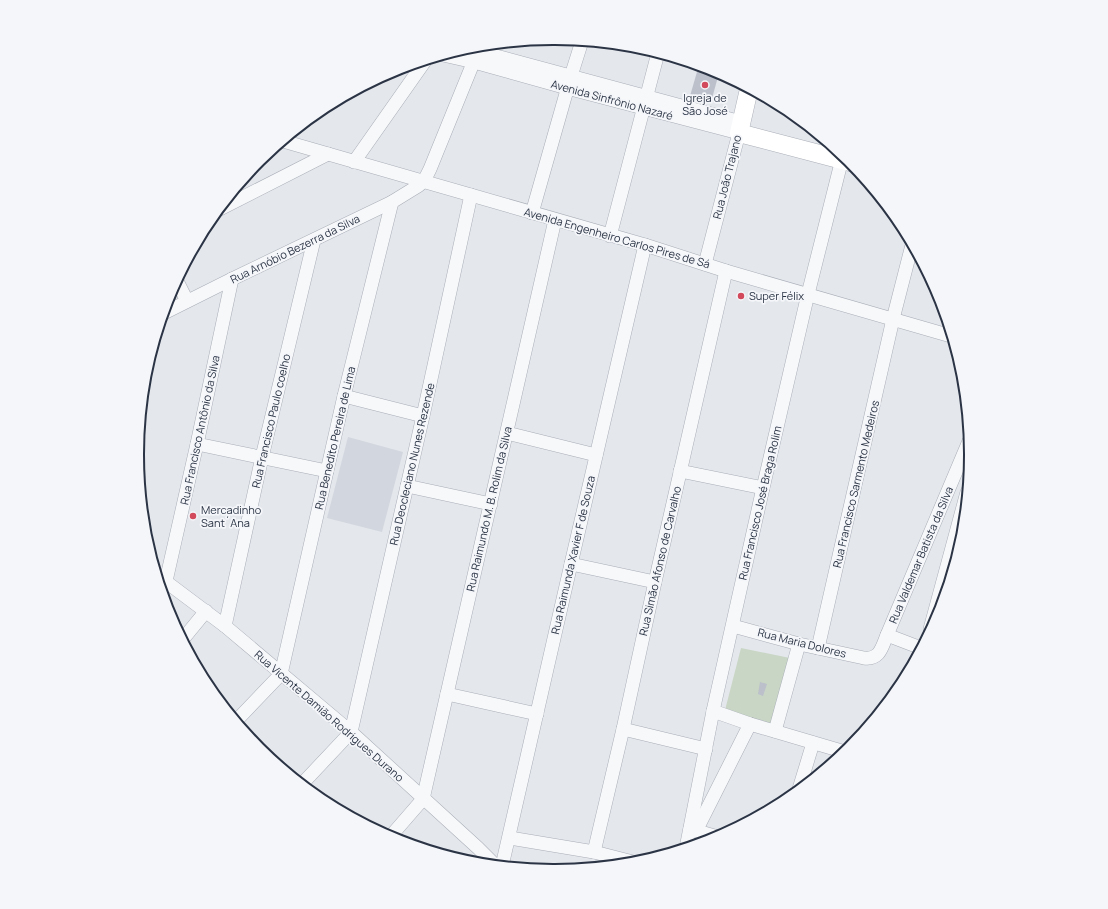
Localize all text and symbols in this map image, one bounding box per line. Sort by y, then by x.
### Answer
street label: Avenida Sinfrônio Nazaré [549,76,675,123]
marker: Igreja de São José [700,80,710,90]
place label: Igreja de São José [682,90,728,118]
street label: Rua João Trajano [709,133,744,220]
street label: Avenida Engenheiro Carlos Pires de Sá [522,204,712,271]
street label: Rua Arnóbio Bezerra da Silva [227,211,362,287]
place label: Super Félix [749,288,804,303]
marker: Super Félix [736,291,746,301]
street label: Rua Francisco Paulo coelho [248,352,293,489]
street label: Rua Francisco Antônio da Silva [176,354,223,506]
street label: Rua Benedito Pereira de Lima [311,365,358,511]
street label: Rua Deocleciano Nunes Rezende [386,381,438,547]
street label: Rua Francisco Sarmento Medeiros [829,398,882,569]
street label: Rua Francisco José Braga Rolim [734,424,785,581]
street label: Rua Raimundo M. B. Rolim da Silva [462,425,515,593]
street label: Rua Raimunda Xavier F de Souza [547,474,598,636]
street label: Rua Simão Afonso de Carvalho [635,484,684,637]
street label: Rua Valdemar Batista da Silva [885,484,956,626]
place label: Mercadinho Sant´Ana [201,502,262,530]
marker: Mercadinho Sant´Ana [188,511,198,521]
street label: Rua Maria Dolores [756,624,848,661]
street label: Rua Vicente Damião Rodrigues Durano [251,647,408,785]

